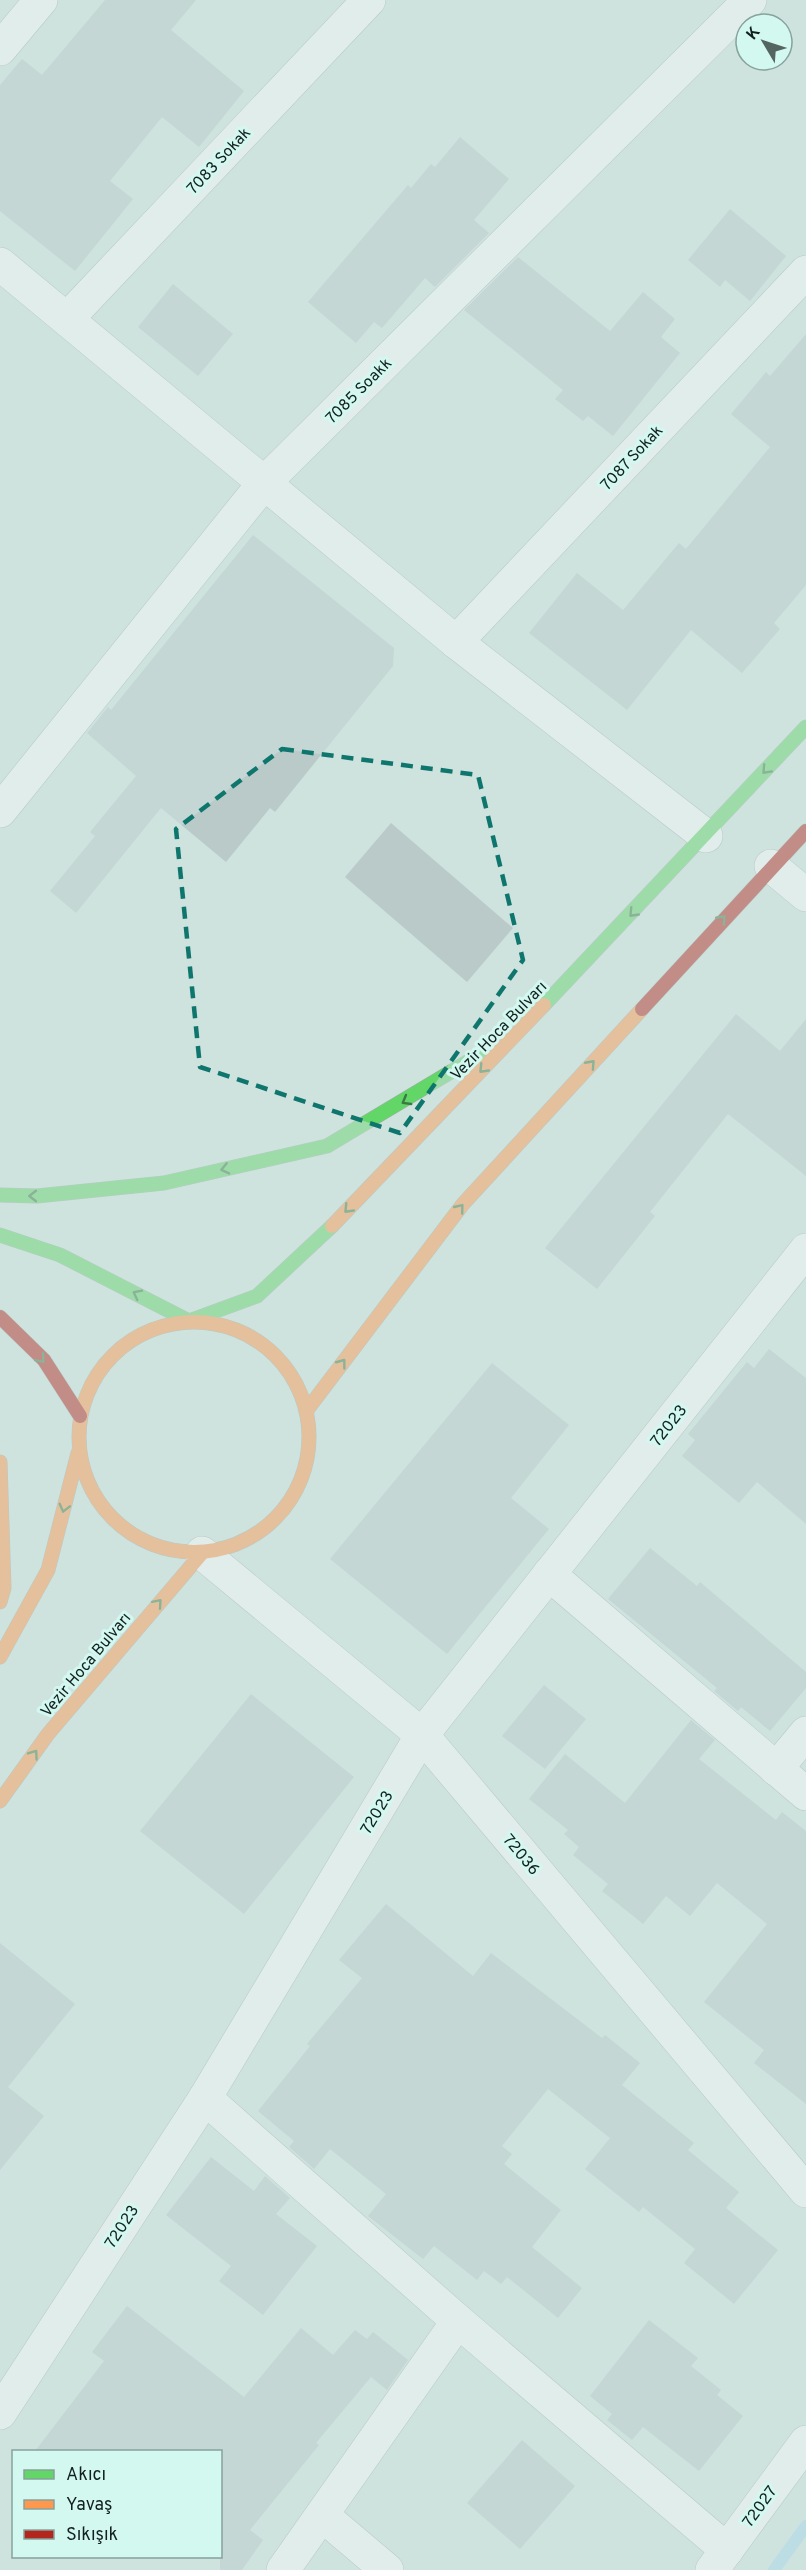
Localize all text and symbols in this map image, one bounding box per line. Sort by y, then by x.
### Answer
north arrow [734,12,794,72]
text: K [743,23,765,45]
street label: 7083 Sokak [183,124,256,199]
street label: 7085 Soakk [322,354,397,429]
street label: 7087 Sokak [597,421,668,495]
one-way arrow [762,763,773,774]
one-way arrow [629,906,640,916]
one-way arrow [715,916,726,927]
street label: Vezir Hoca Bulvarı [447,978,552,1085]
one-way arrow [584,1060,595,1070]
one-way arrow [480,1061,491,1072]
one-way arrow [402,1094,412,1105]
one-way arrow [221,1162,231,1175]
one-way arrow [28,1190,37,1202]
one-way arrow [344,1202,355,1212]
one-way arrow [453,1204,464,1215]
one-way arrow [133,1290,143,1301]
one-way arrow [34,1352,45,1363]
one-way arrow [334,1358,345,1369]
street label: 72023 [647,1401,692,1451]
one-way arrow [59,1503,72,1513]
one-way arrow [151,1600,162,1610]
street label: Vezir Hoca Bulvarı [37,1609,136,1722]
one-way arrow [27,1749,38,1760]
street label: 72023 [357,1787,399,1839]
street label: 72036 [498,1831,543,1880]
street label: 72023 [101,2202,144,2252]
legend [12,2450,222,2558]
text: Akıcı [66,2464,106,2487]
street label: 72027 [739,2483,782,2532]
text: Yavaş [66,2494,112,2517]
text: Sıkışık [66,2524,118,2547]

